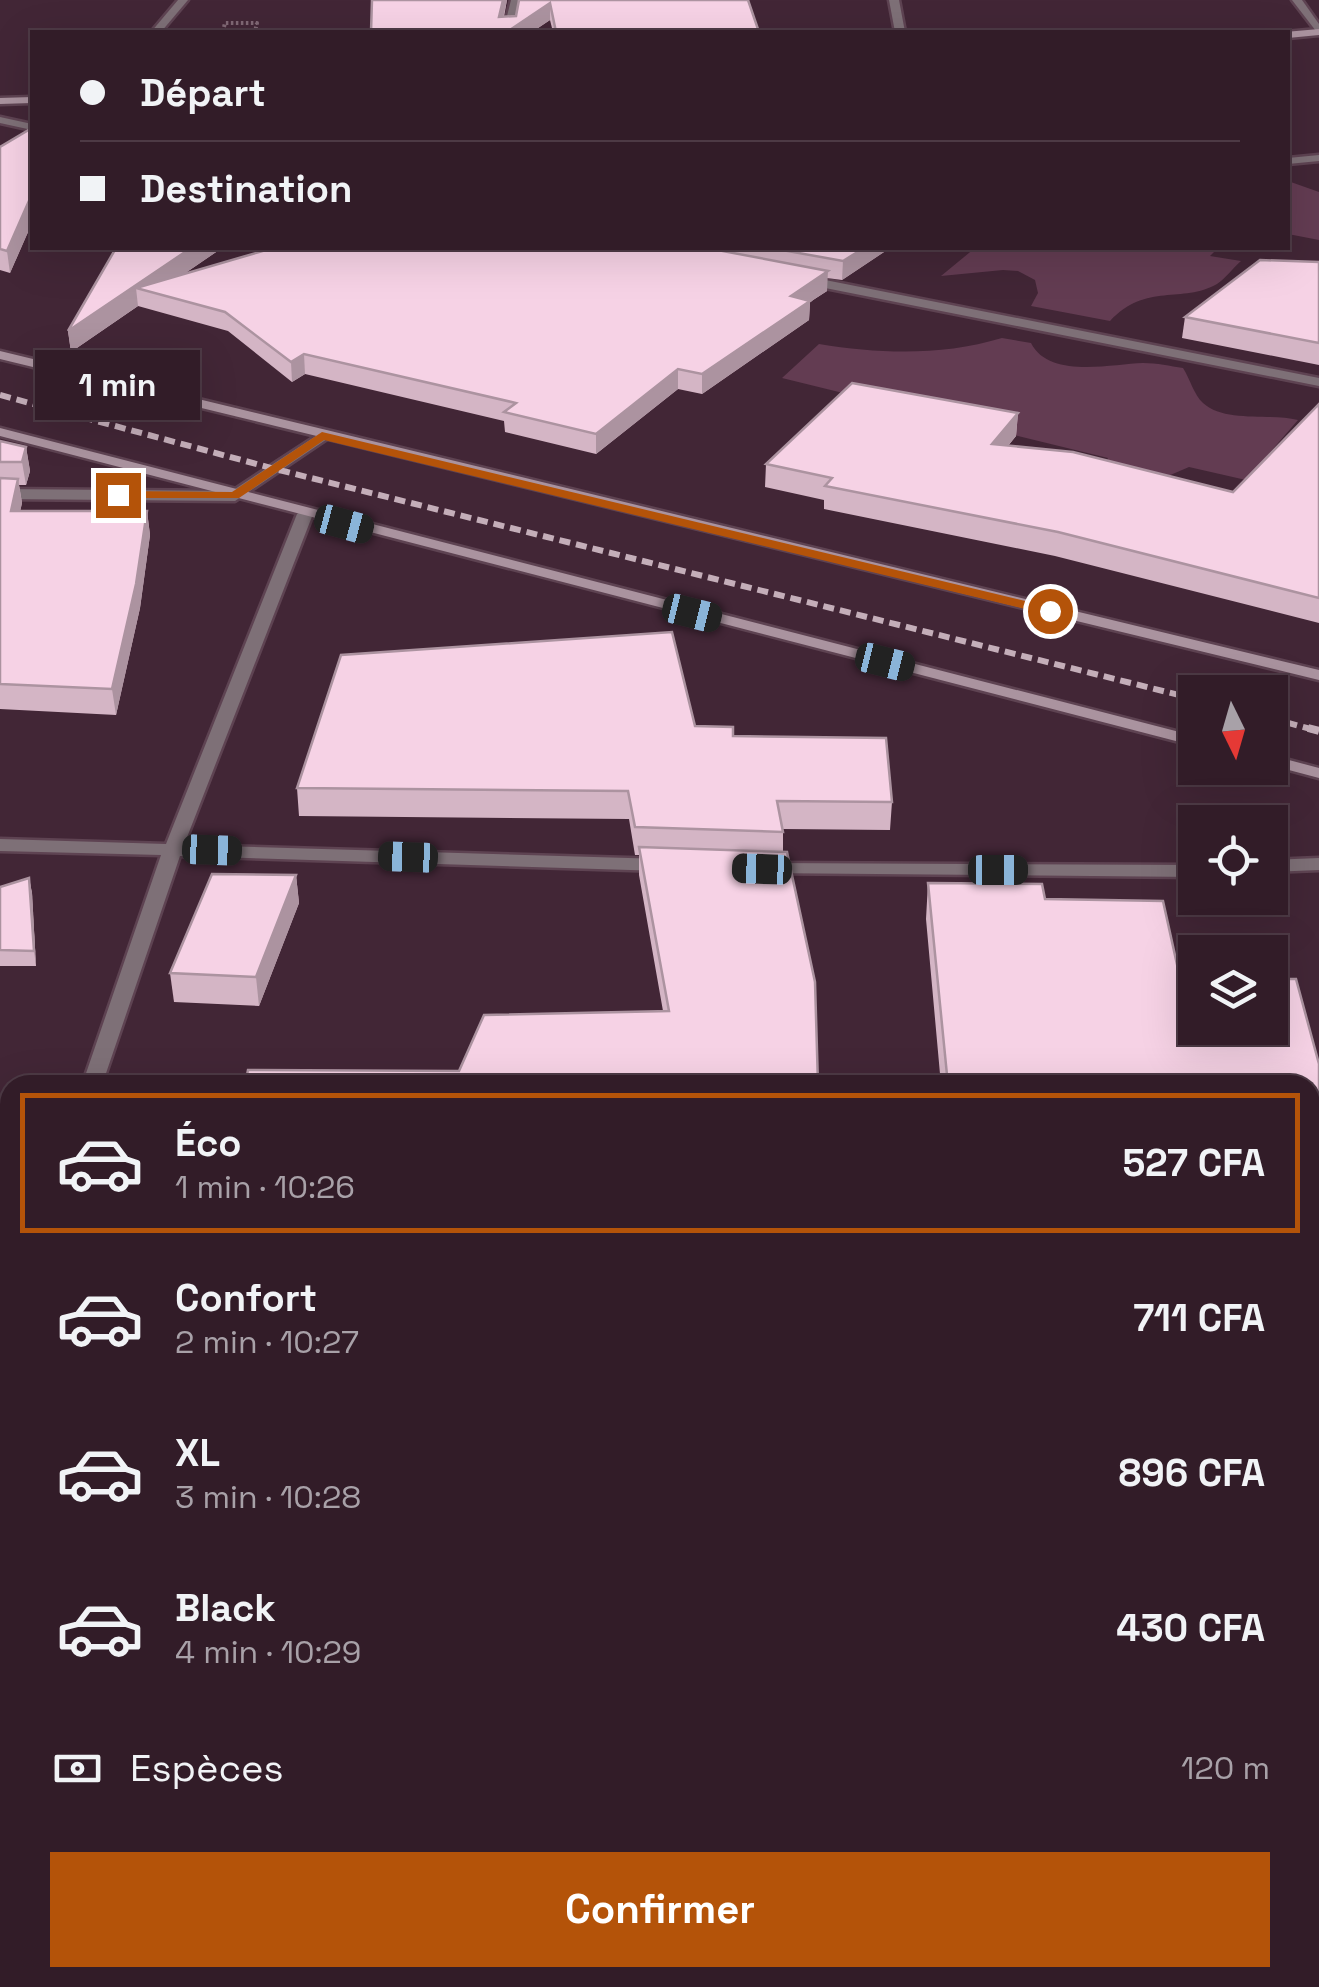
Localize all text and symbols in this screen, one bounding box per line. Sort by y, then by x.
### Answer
text: Départ [140,69,266,117]
text: Destination [140,165,352,213]
callout: 1 min [36,350,200,420]
text: 1 min [78,365,157,405]
route end [96,473,141,518]
car [311,502,377,546]
route start [1028,589,1073,634]
car [659,591,725,635]
car [852,640,918,684]
north arrow [1178,675,1288,785]
map controls [1178,675,1288,1045]
button: locate [1178,805,1288,915]
car [181,834,243,866]
car [377,841,439,873]
car [731,853,793,885]
car [968,855,1028,885]
button: layers [1178,935,1288,1045]
icon: car [55,1118,145,1208]
text: Éco [175,1119,242,1167]
text: 527 CFA [1122,1139,1265,1187]
text: 1 min · 10:26 [175,1167,355,1207]
icon: car [55,1273,145,1363]
text: Confort [175,1274,317,1322]
text: 711 CFA [1133,1294,1265,1342]
text: 2 min · 10:27 [175,1322,359,1362]
icon: car [55,1428,145,1518]
text: XL [175,1429,220,1477]
text: 896 CFA [1118,1449,1265,1497]
text: 3 min · 10:28 [175,1477,361,1517]
icon: car [55,1583,145,1673]
text: Black [175,1584,276,1632]
text: 430 CFA [1116,1604,1265,1652]
text: 4 min · 10:29 [175,1632,361,1672]
icon: cash [50,1741,105,1796]
text: Espèces [130,1744,284,1792]
text: 120 m [1181,1748,1270,1788]
button: Confirmer [50,1852,1270,1967]

